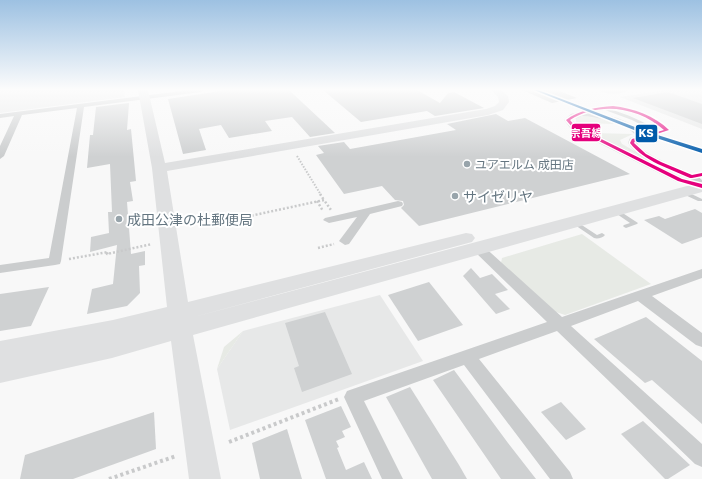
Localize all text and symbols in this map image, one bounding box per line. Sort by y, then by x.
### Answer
line badge: 宗吾線 [571,123,601,142]
line badge: KS [635,124,658,143]
text: 宗吾線 [570,126,603,139]
text: KS [638,126,654,139]
place label: ユアエルム 成田店 [475,157,574,172]
marker: ユアエルム 成田店 [462,159,472,169]
place label: サイゼリヤ [463,188,533,205]
marker: サイゼリヤ [450,191,460,201]
place label: 成田公津の杜郵便局 [127,211,253,228]
marker: 成田公津の杜郵便局 [114,214,124,224]

